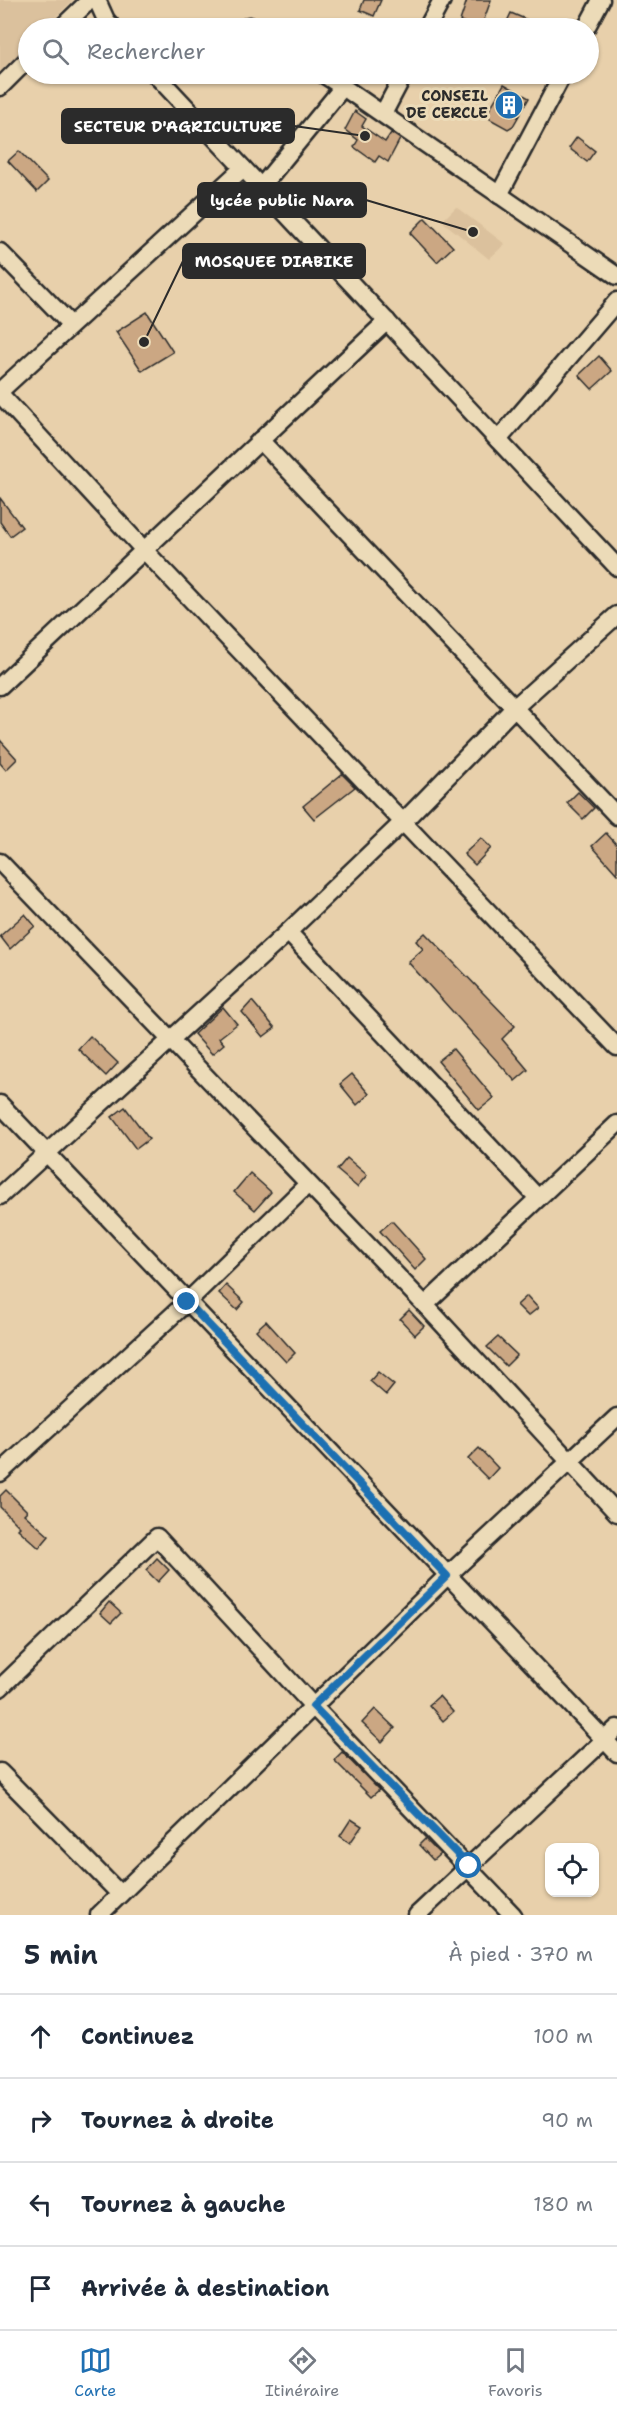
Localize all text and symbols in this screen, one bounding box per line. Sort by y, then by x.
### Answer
search box [18,18,599,84]
icon: search [39,35,72,68]
text: Rechercher [87,37,206,66]
place label: CONSEIL DE CERCLE [406,86,488,123]
building icon: CONSEIL DE CERCLE [493,89,525,121]
callout: SECTEUR D'AGRICULTURE [62,109,294,143]
text: SECTEUR D'AGRICULTURE [74,116,282,137]
callout: lycée public Nara [198,183,366,217]
text: lycée public Nara [210,190,354,211]
callout: MOSQUEE DIABIKE [183,244,365,278]
text: MOSQUEE DIABIKE [195,251,353,272]
route end [173,1288,199,1314]
map controls [545,1843,599,1897]
button: locate [545,1843,599,1897]
route start [455,1852,481,1878]
text: 5 min [24,1937,98,1972]
text: À pied · 370 m [448,1941,593,1967]
icon: ahead [24,2020,57,2053]
text: Continuez [81,2022,194,2051]
text: 100 m [533,2023,593,2049]
icon: right [24,2104,57,2137]
text: Tournez à droite [81,2106,274,2135]
text: 90 m [541,2107,593,2133]
icon: left [24,2188,57,2221]
text: Tournez à gauche [81,2190,286,2219]
text: 180 m [533,2191,593,2217]
icon: arrive [24,2272,57,2305]
text: Arrivée à destination [81,2274,329,2303]
tab: Carte [74,2344,116,2401]
tab: Itinéraire [265,2344,339,2401]
tab: Favoris [488,2344,543,2401]

